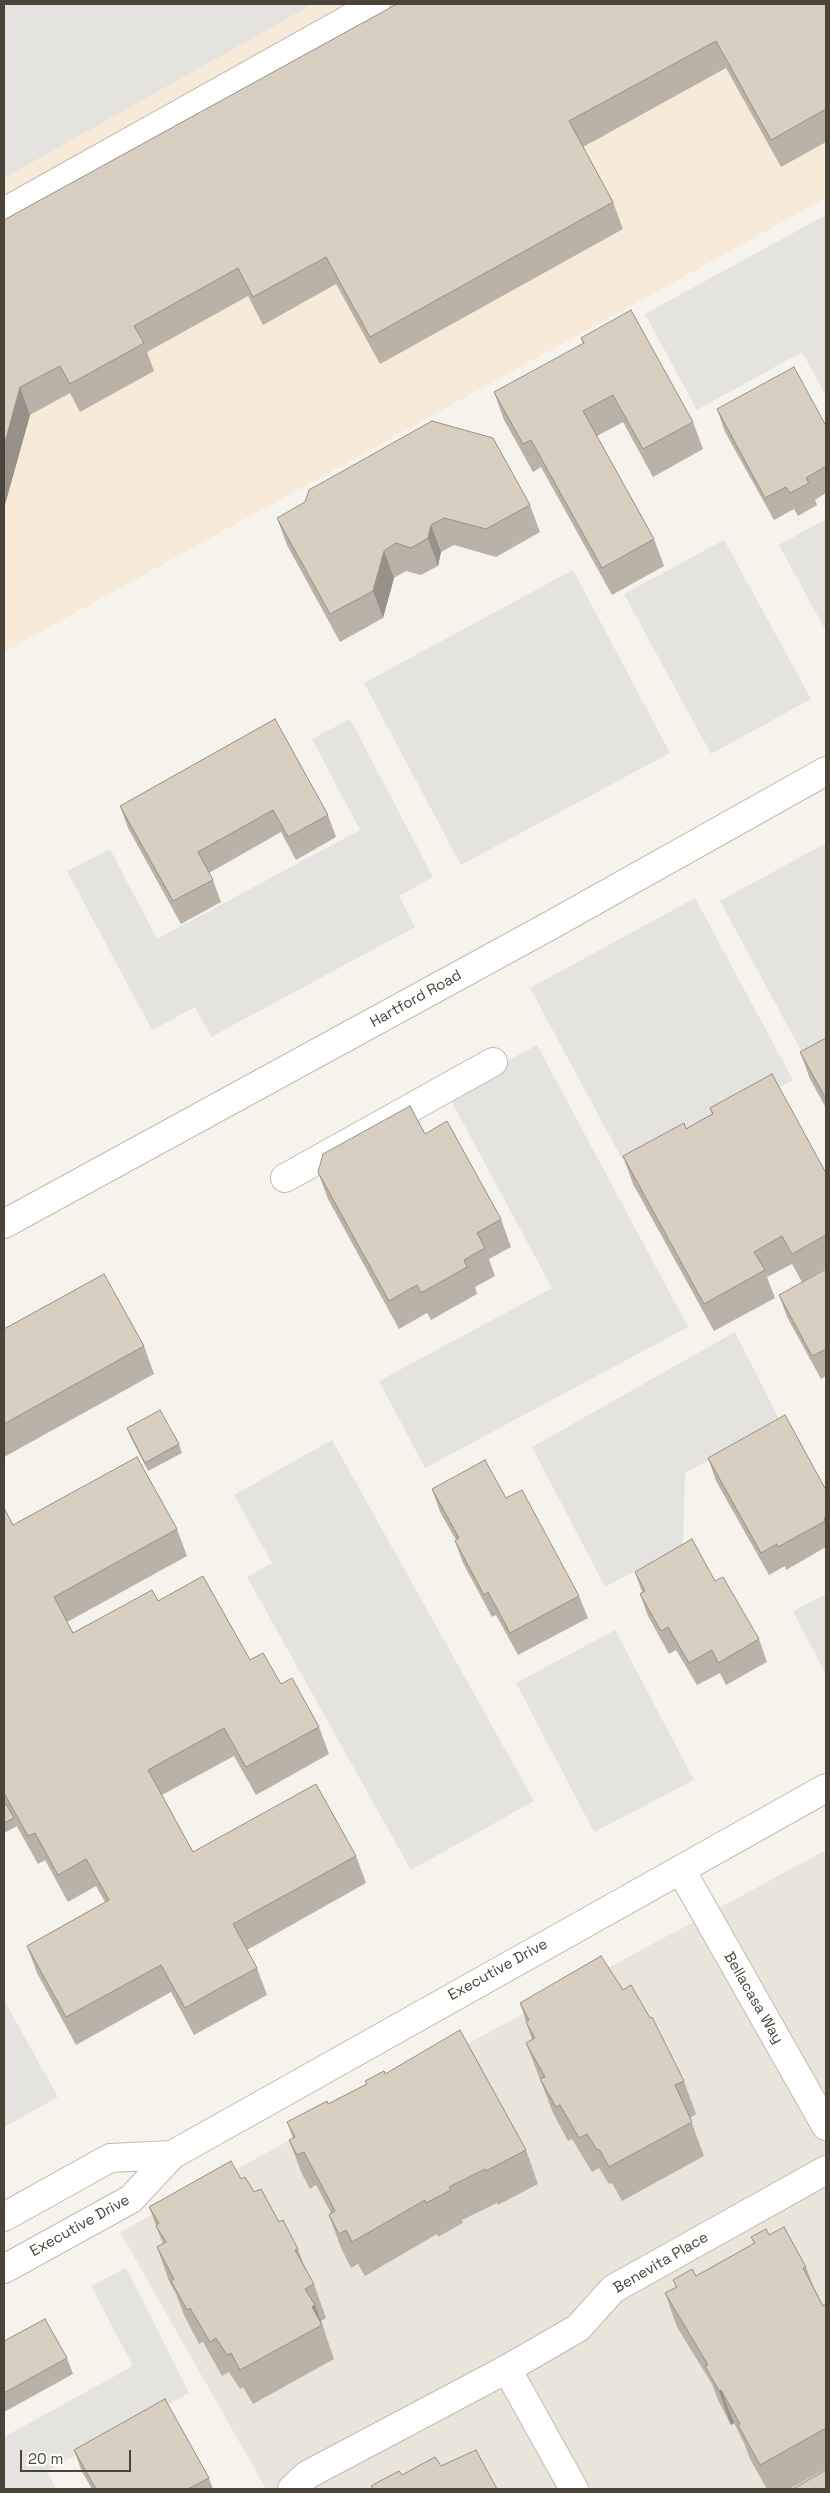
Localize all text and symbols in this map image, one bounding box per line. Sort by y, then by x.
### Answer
street label: Hartford Road [367,966,465,1032]
street label: Executive Drive [445,1935,551,2005]
street label: Bellacasa Way [719,1949,787,2047]
street label: Executive Drive [27,2191,133,2261]
street label: Benevita Place [610,2229,712,2297]
scale bar [22,2440,134,2472]
text: 20 m [28,2449,63,2468]

